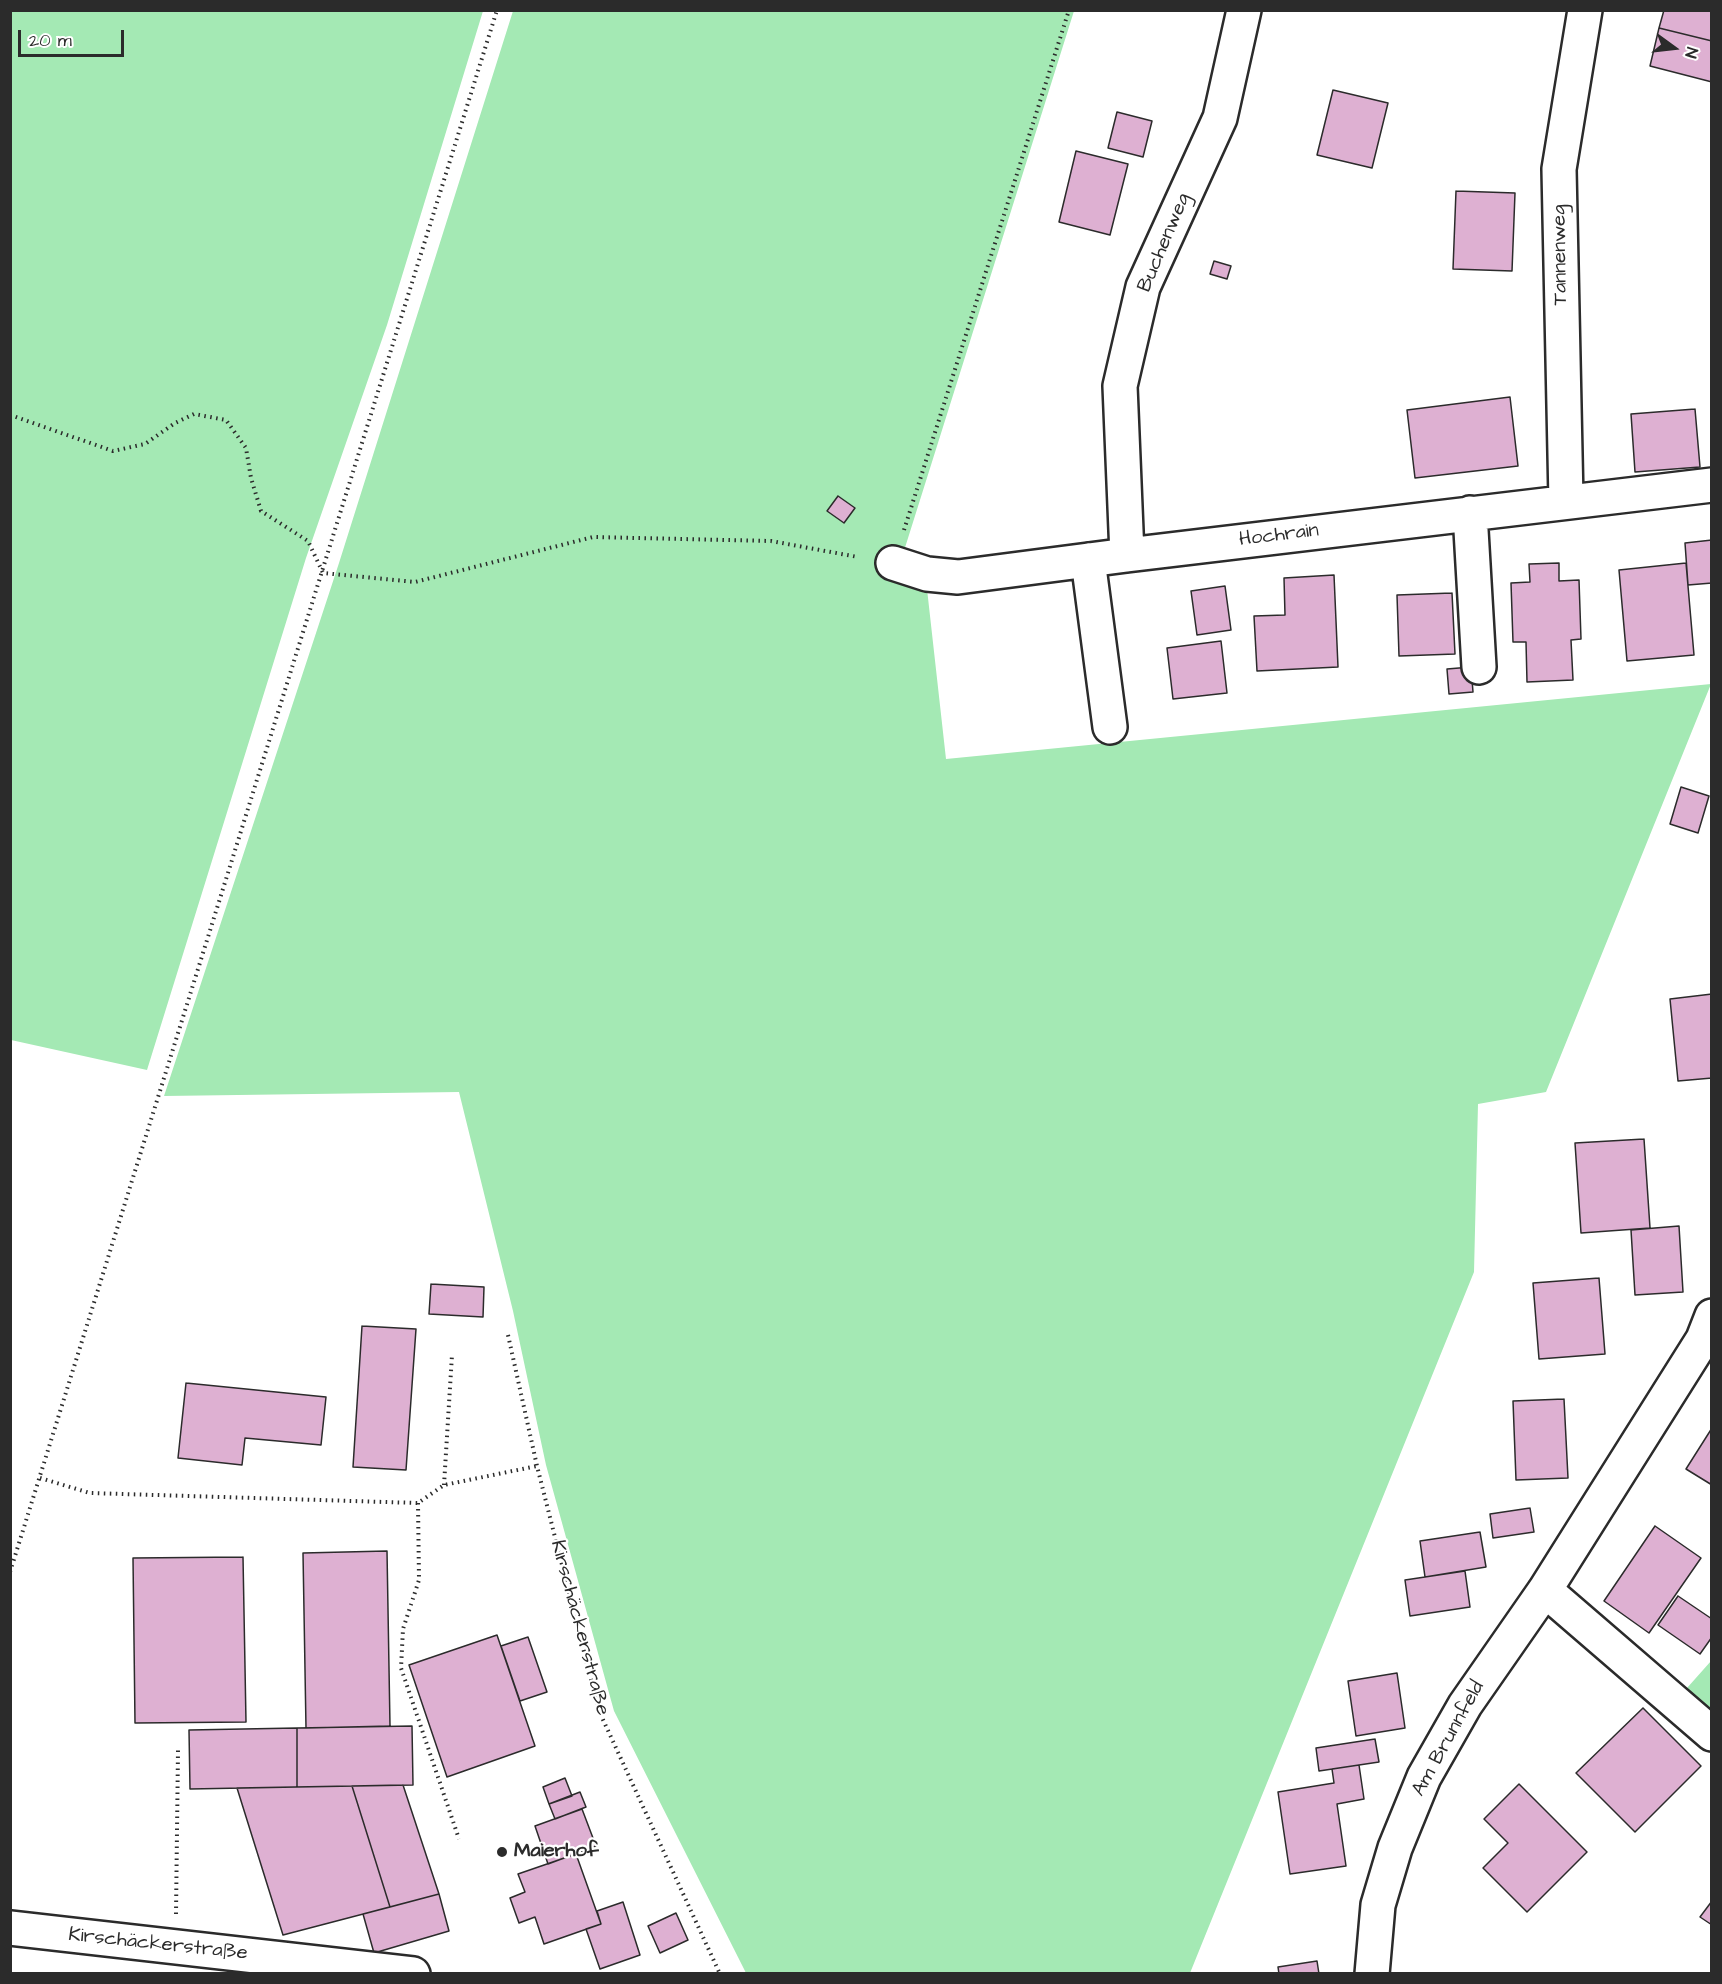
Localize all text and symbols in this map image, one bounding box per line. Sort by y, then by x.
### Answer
scale bar [21,18,128,56]
north arrow [1644,18,1704,78]
text: 20 m [29,28,72,53]
text: N [1679,45,1703,60]
street label: Buchenweg [1133,190,1197,296]
street label: Tannenweg [1548,204,1574,306]
street label: Hochrain [1238,519,1320,553]
street label: Kirschäckerstraße [544,1538,614,1718]
street label: Am Brunnfeld [1408,1677,1490,1801]
place label: Maierhof [514,1840,599,1864]
marker: Maierhof [495,1845,509,1859]
street label: Kirschäckerstraße [67,1924,249,1966]

